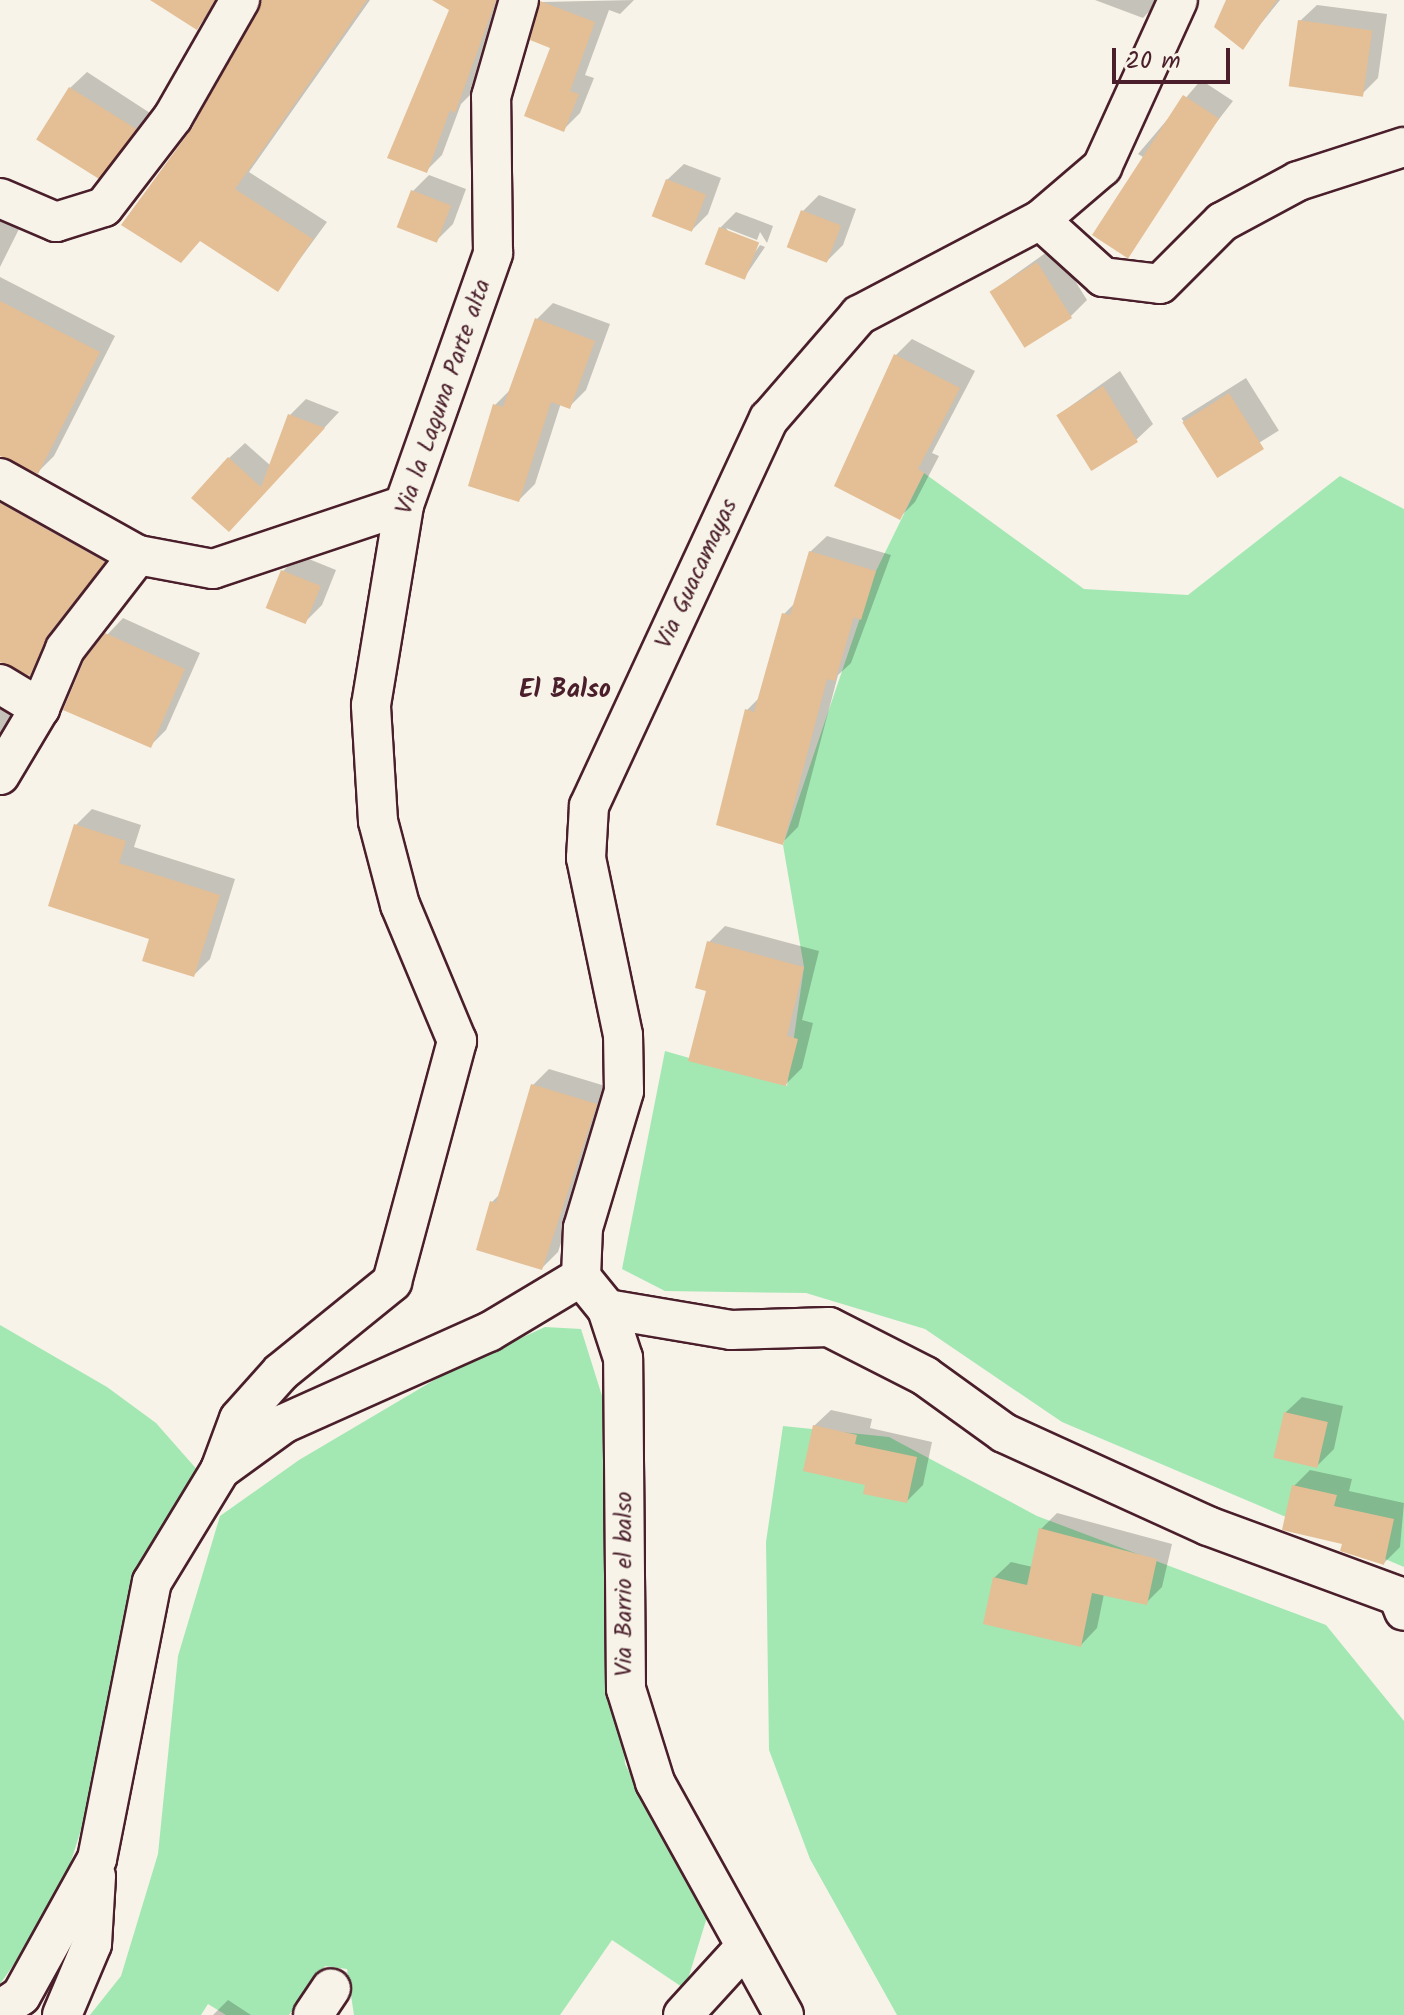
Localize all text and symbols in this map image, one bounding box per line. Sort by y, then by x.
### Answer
scale bar [1116,32,1234,82]
text: 20 m [1126,42,1181,81]
street label: Via la Laguna Parte alta [390,276,498,518]
street label: Via Guacamayas [650,495,744,653]
district label: El Balso [519,675,611,707]
street label: Via Barrio el balso [611,1491,639,1677]

